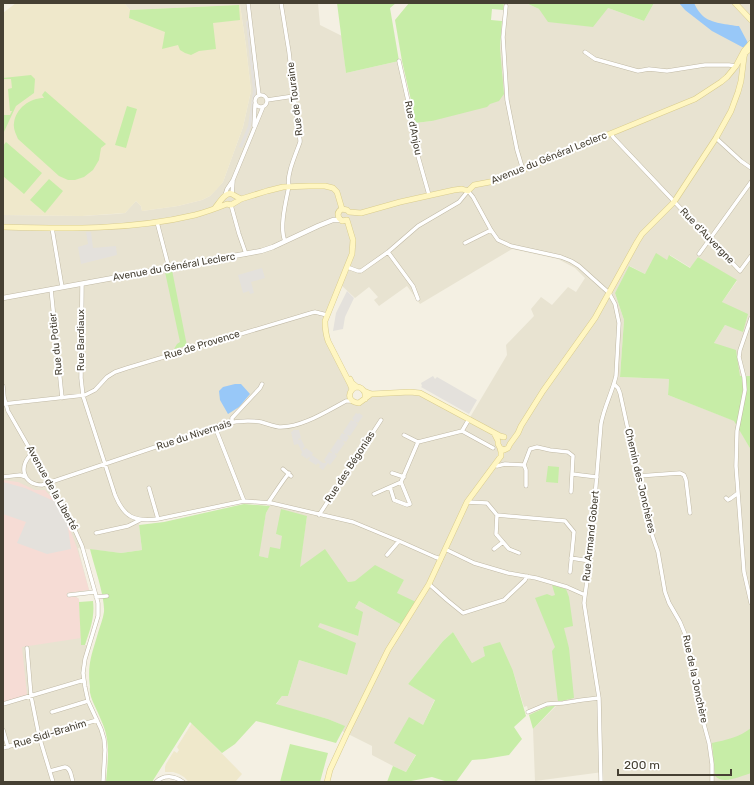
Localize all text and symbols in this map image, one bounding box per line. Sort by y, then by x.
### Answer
street label: Rue de Touraine [284,61,305,137]
street label: Rue d'Anjou [402,100,424,156]
street label: Avenue du Général Leclerc [489,129,609,187]
street label: Rue d'Auvergne [677,206,737,267]
street label: Avenue du Général Leclerc [112,250,237,284]
street label: Rue Bardiaux [75,308,87,371]
street label: Rue du Potier [47,312,65,376]
street label: Rue de Provence [163,328,242,362]
street label: Rue du Nivernais [155,417,233,453]
street label: Chemin des Jonchères [622,428,658,534]
street label: Rue des Bégonias [322,429,378,505]
street label: Avenue de la Liberté [24,444,80,533]
street label: Rue Armand Gobert [580,490,602,582]
street label: Rue de la Jonchère [680,634,710,724]
street label: Rue Sidi-Brahim [12,717,88,751]
scale bar [618,751,731,777]
text: 200 m [624,758,660,772]

